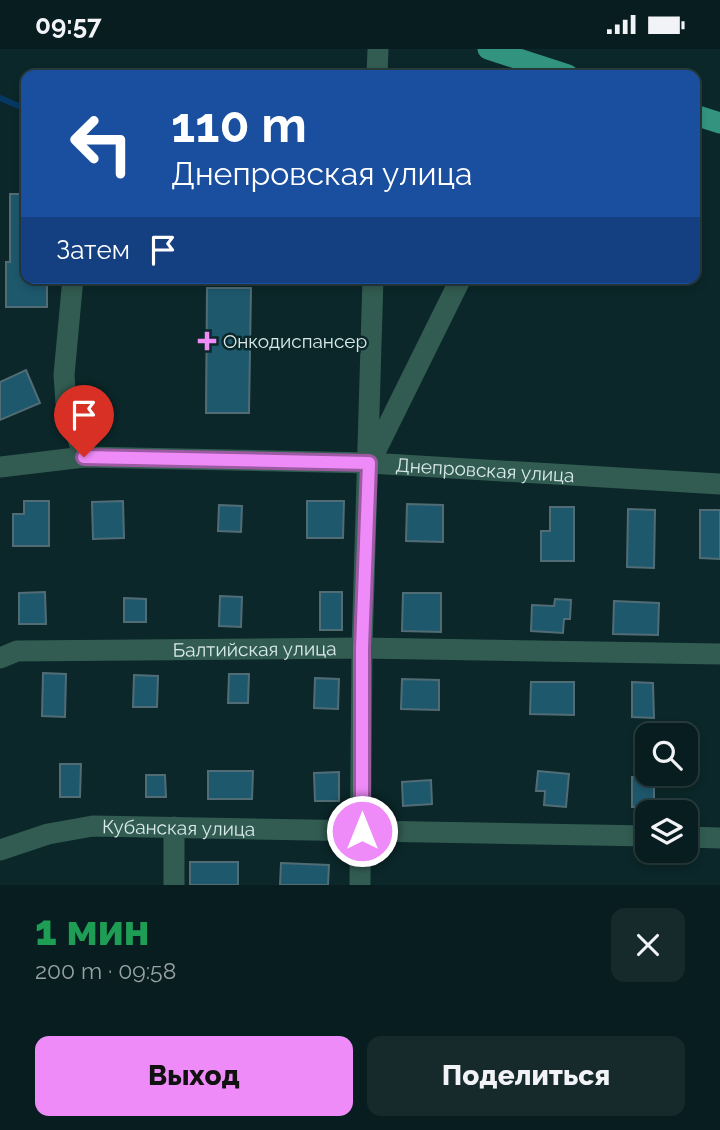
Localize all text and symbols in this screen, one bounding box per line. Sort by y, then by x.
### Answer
text: 09:57 [35,10,102,40]
text: 110 m [171,96,307,153]
icon: left [56,98,147,189]
text: Днепровская улица [171,155,472,192]
icon: arrive [144,231,182,269]
text: Затем [56,235,130,265]
place label: Онкодиспансер [223,330,367,352]
marker: Онкодиспансер [197,331,217,351]
pin [54,385,114,457]
icon: arrive [65,396,103,434]
street label: Днепровская улица [395,454,575,486]
street label: Балтийская улица [173,637,337,661]
map controls [635,723,698,863]
button: search [635,723,698,786]
position arrow [325,794,399,868]
button: layers [635,800,698,863]
street label: Кубанская улица [102,815,256,840]
text: 1 мин [35,906,149,955]
button: close [611,908,685,982]
text: 200 m · 09:58 [35,957,176,984]
button: Выход [35,1036,353,1116]
button: Поделиться [367,1036,685,1116]

